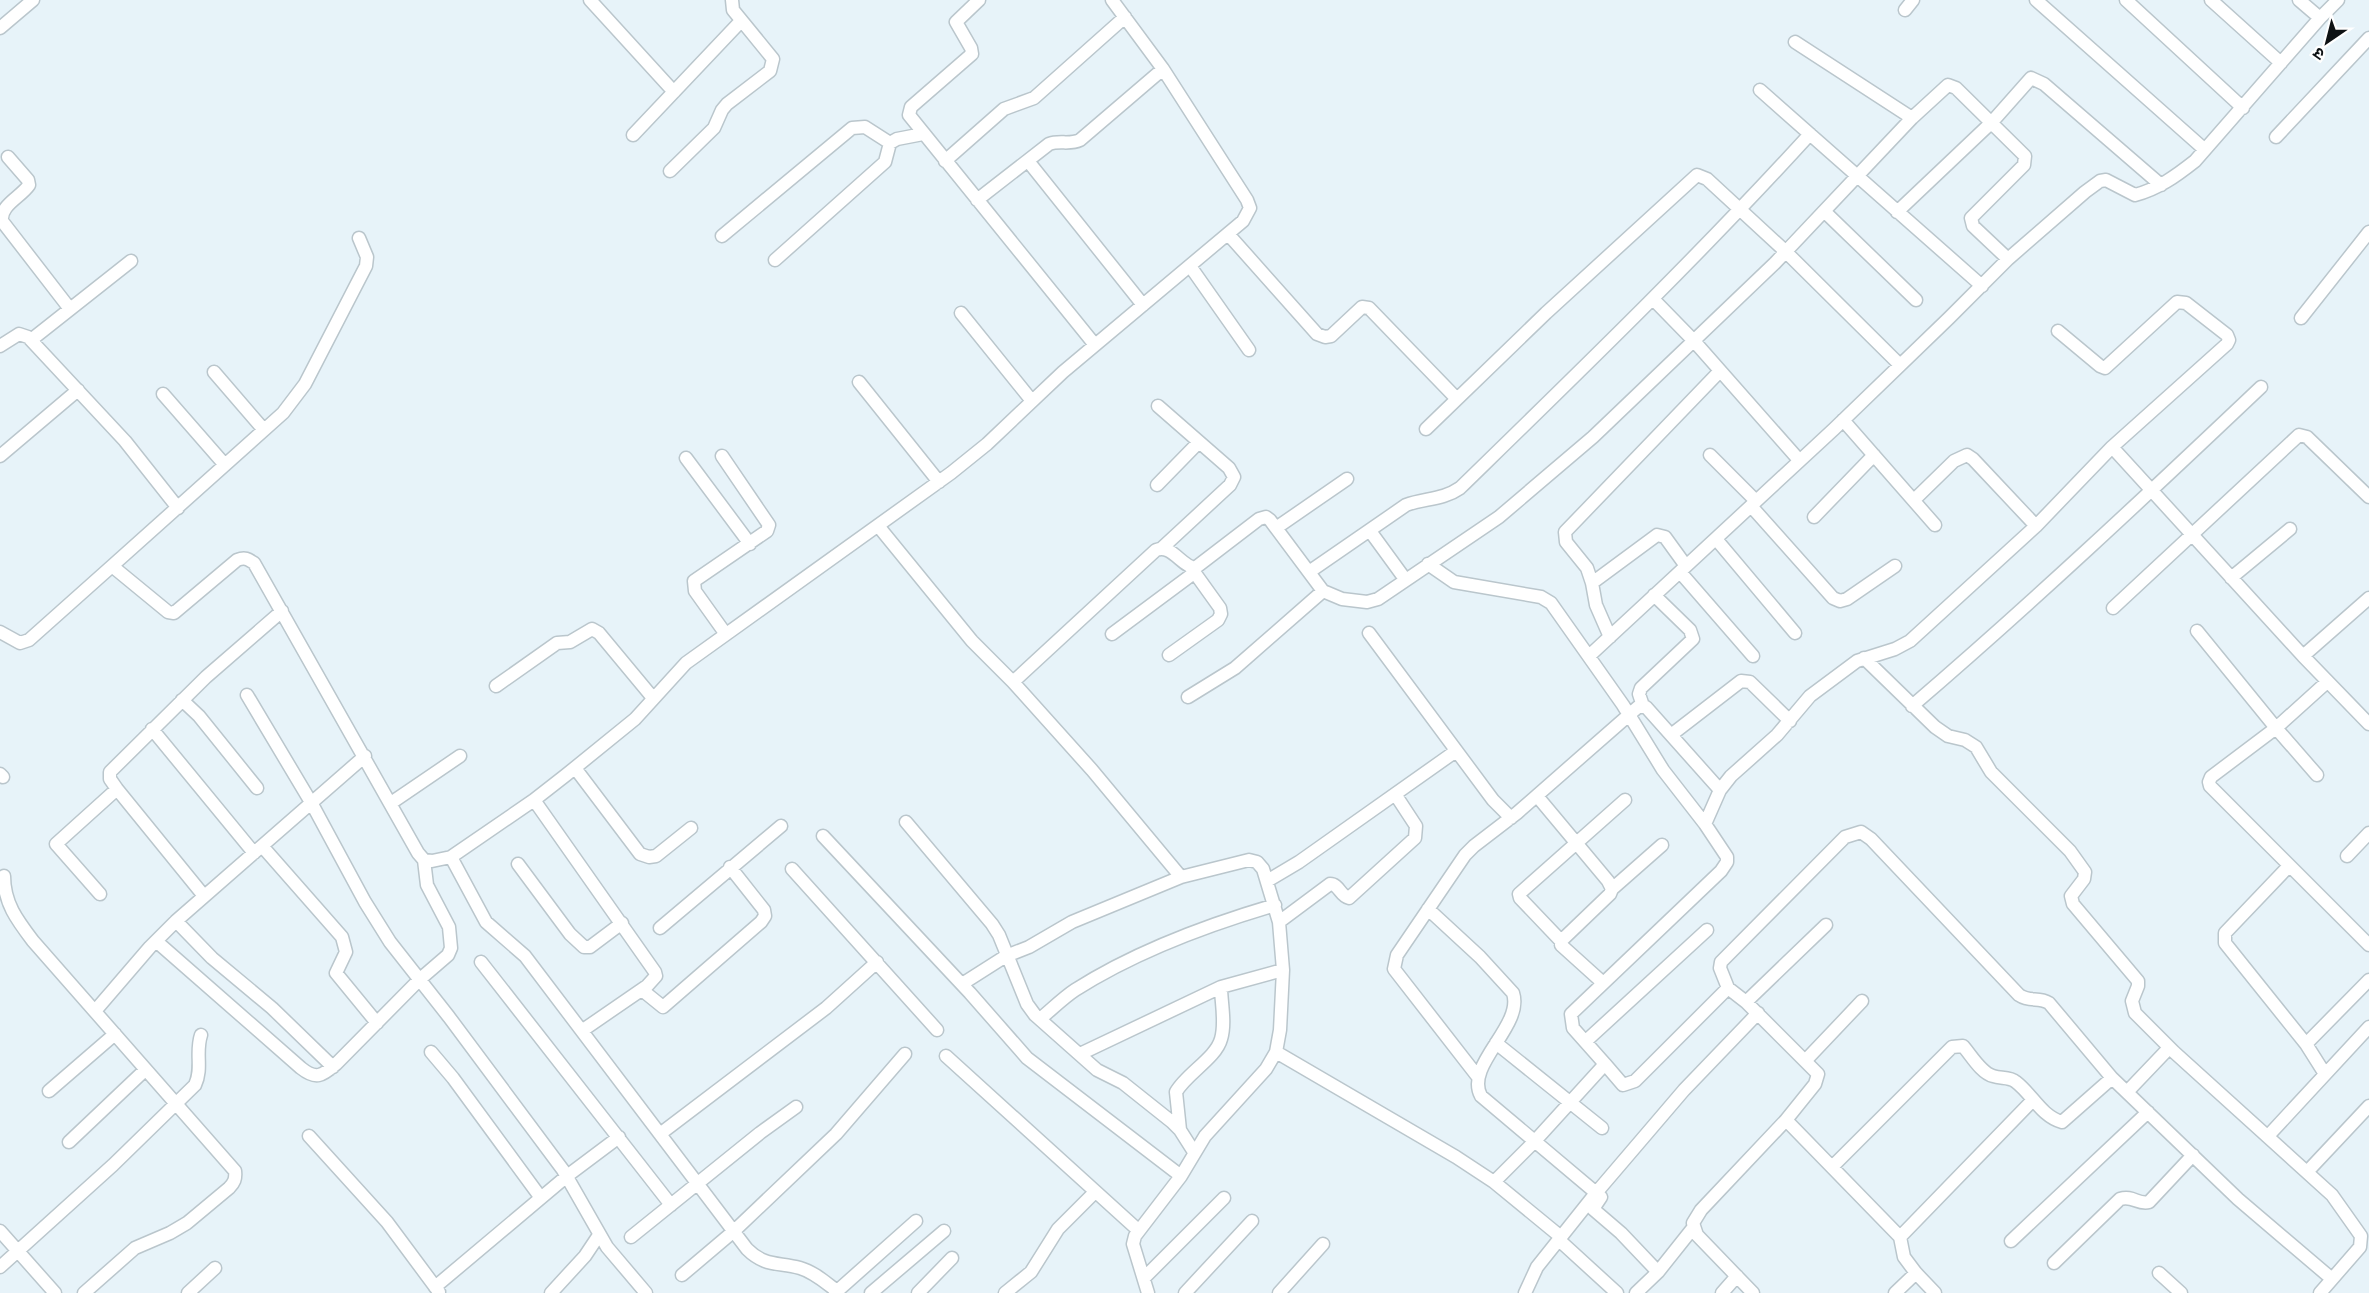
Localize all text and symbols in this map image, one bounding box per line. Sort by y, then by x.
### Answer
north arrow [2297,12,2357,72]
text: उ [2309,43,2328,64]

